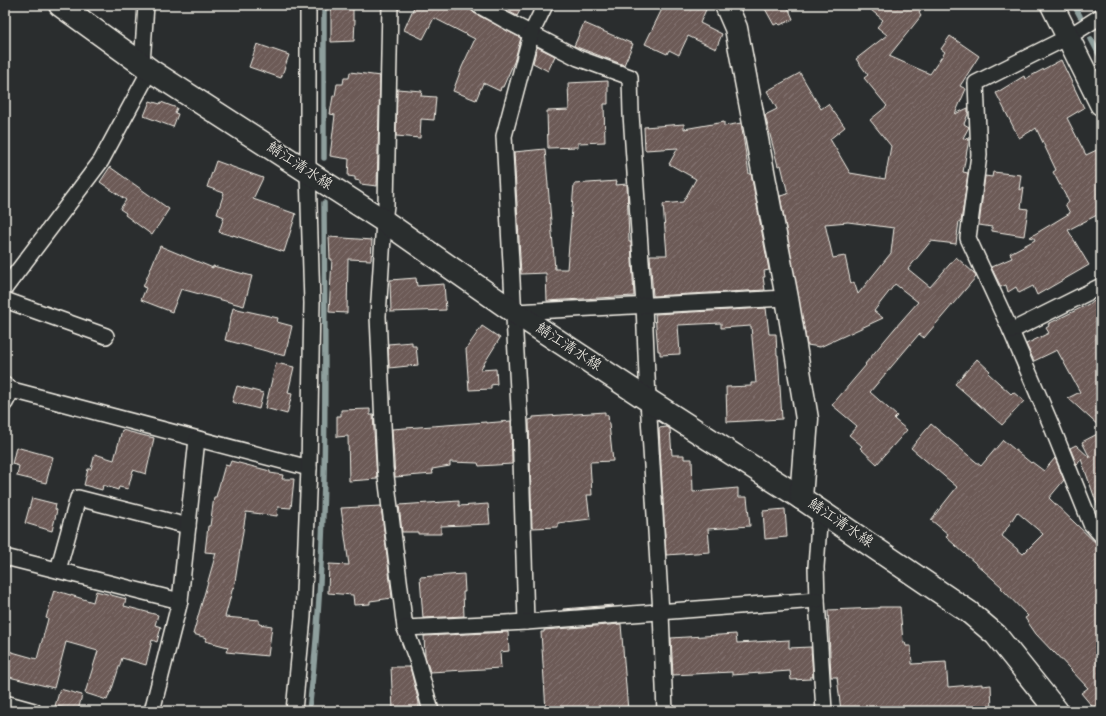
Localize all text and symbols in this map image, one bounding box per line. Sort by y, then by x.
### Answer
street label: 鯖江清水線 [262,137,336,197]
street label: 鯖江清水線 [531,318,605,378]
street label: 鯖江清水線 [803,494,877,554]

